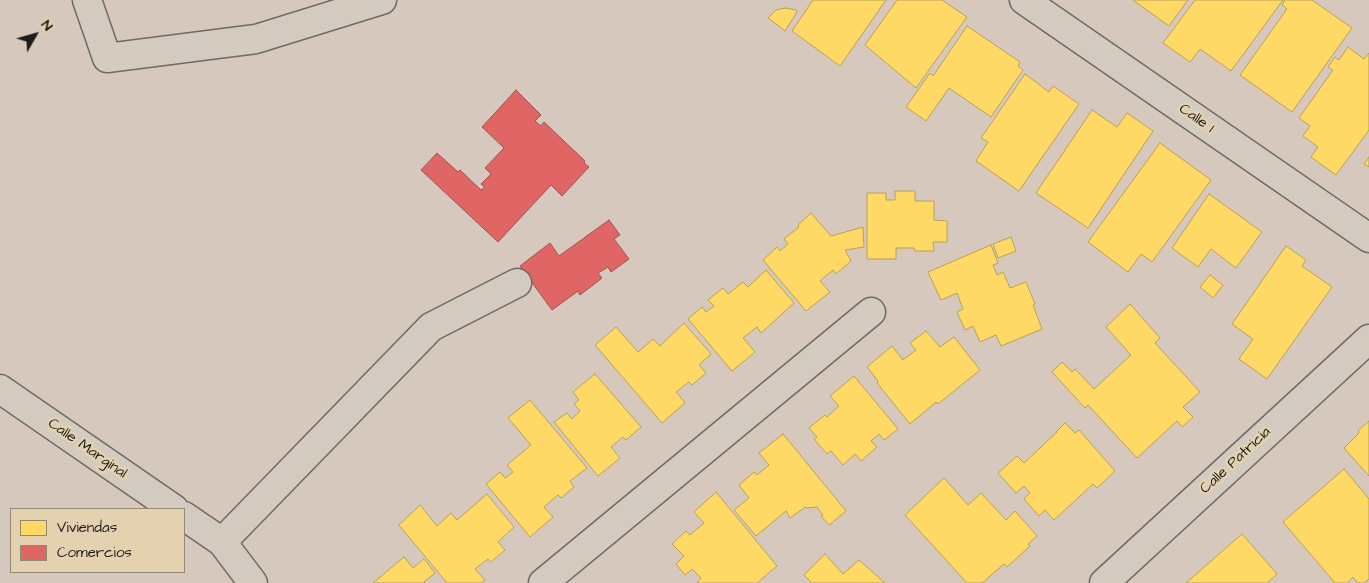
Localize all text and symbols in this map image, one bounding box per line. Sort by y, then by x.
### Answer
north arrow [10,10,60,60]
text: N [36,16,57,35]
street label: Calle 1 [1175,100,1217,138]
street label: Calle Marginal [44,415,130,483]
street label: Calle Patricia [1197,424,1275,498]
legend [10,508,185,573]
text: Viviendas [57,517,117,538]
text: Comercios [57,542,132,563]

